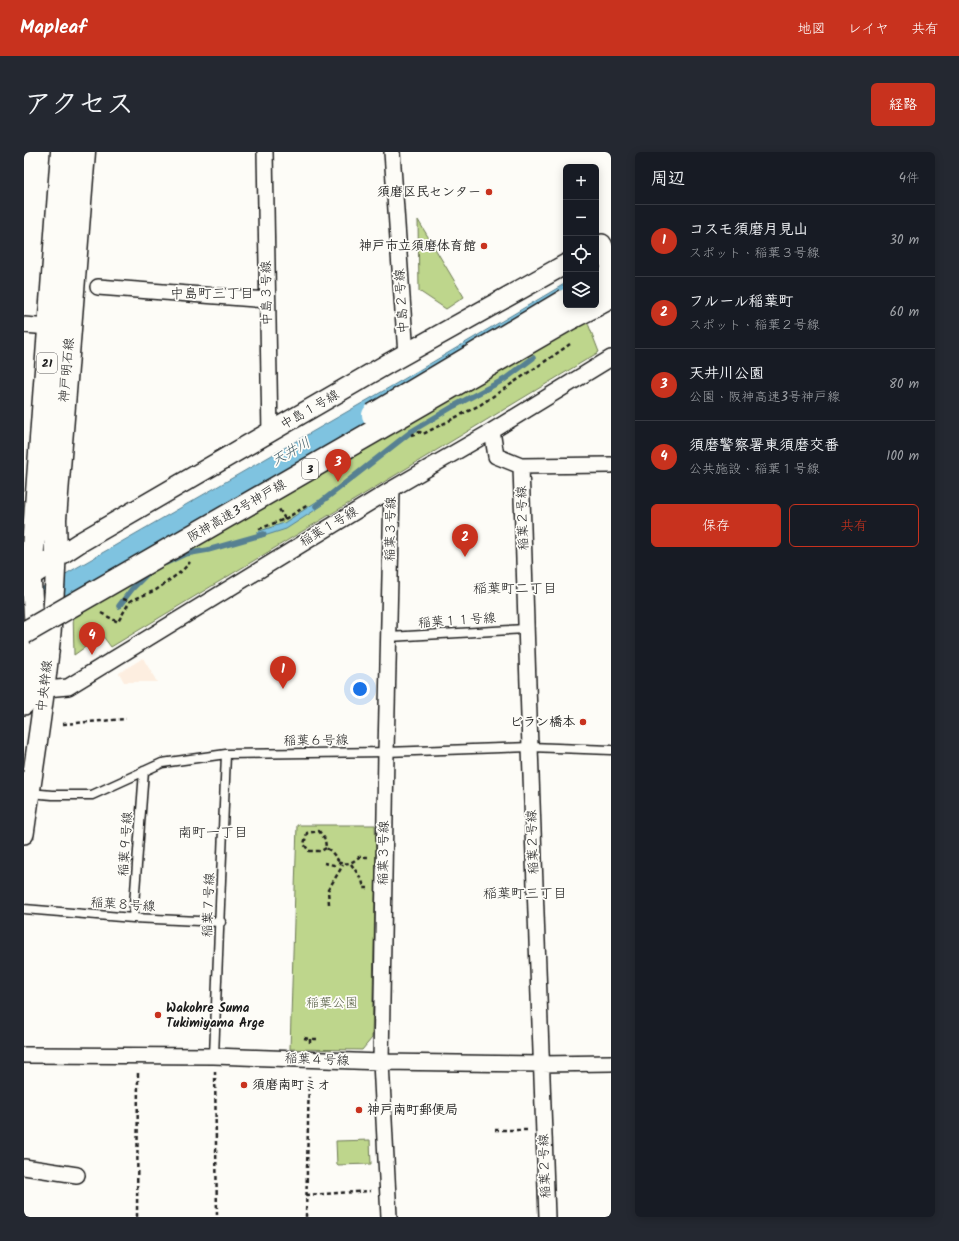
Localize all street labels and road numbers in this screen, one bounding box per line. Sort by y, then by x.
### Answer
street label: 中島３号線 [256,259,278,326]
street label: 中島２号線 [389,267,415,334]
street label: 神戸明石線 [54,336,80,403]
road number: 21 [37,353,57,373]
street label: 中島１号線 [277,384,344,435]
road number: 3 [302,459,318,479]
street label: 阪神高速3号神戸線 [183,474,291,548]
street label: 稲葉２号線 [511,484,535,551]
street label: 稲葉３号線 [380,495,402,562]
street label: 稲葉１号線 [296,501,363,553]
street label: 稲葉１１号線 [417,608,498,634]
street label: 中央幹線 [31,658,59,713]
street label: 稲葉６号線 [283,730,350,752]
street label: 稲葉２号線 [521,808,545,875]
street label: 稲葉９号線 [113,810,139,877]
street label: 稲葉３号線 [373,819,395,886]
street label: 稲葉７号線 [197,871,221,938]
street label: 稲葉８号線 [90,892,157,918]
street label: 稲葉４号線 [284,1048,351,1072]
street label: 稲葉２号線 [533,1132,557,1199]

